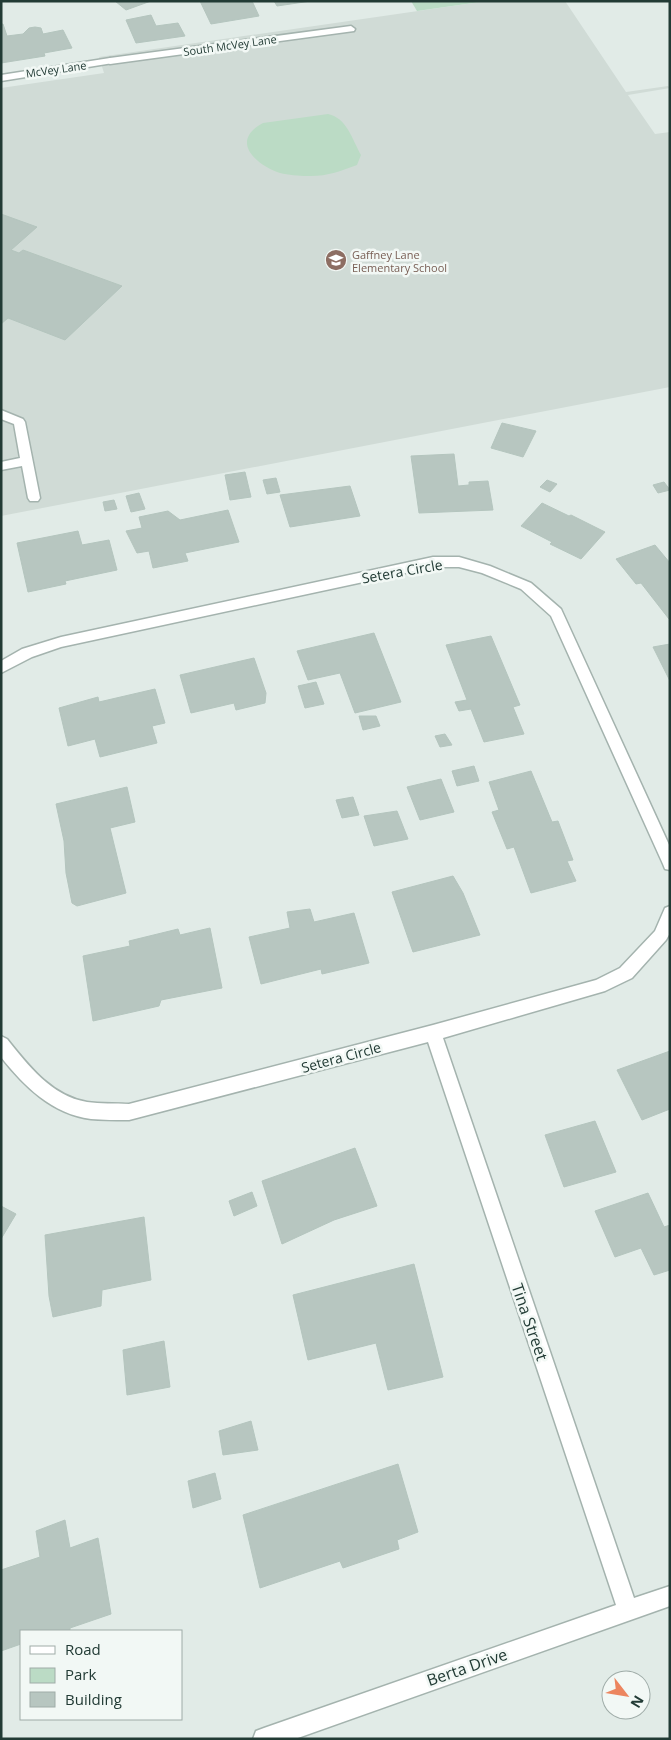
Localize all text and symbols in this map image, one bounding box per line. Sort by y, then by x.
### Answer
street label: South McVey Lane [182,31,278,59]
street label: McVey Lane [25,57,87,81]
place label: Gaffney Lane Elementary School [352,247,447,275]
school or university icon: Gaffney Lane Elementary School [324,248,348,272]
street label: Setera Circle [360,555,444,587]
street label: Setera Circle [299,1037,383,1077]
street label: Tina Street [507,1280,554,1364]
legend [20,1630,182,1720]
text: Road [65,1639,101,1659]
street label: Berta Drive [424,1643,510,1691]
text: Park [65,1664,96,1684]
north arrow [601,1670,651,1720]
text: Building [65,1689,122,1709]
text: N [626,1692,649,1712]

